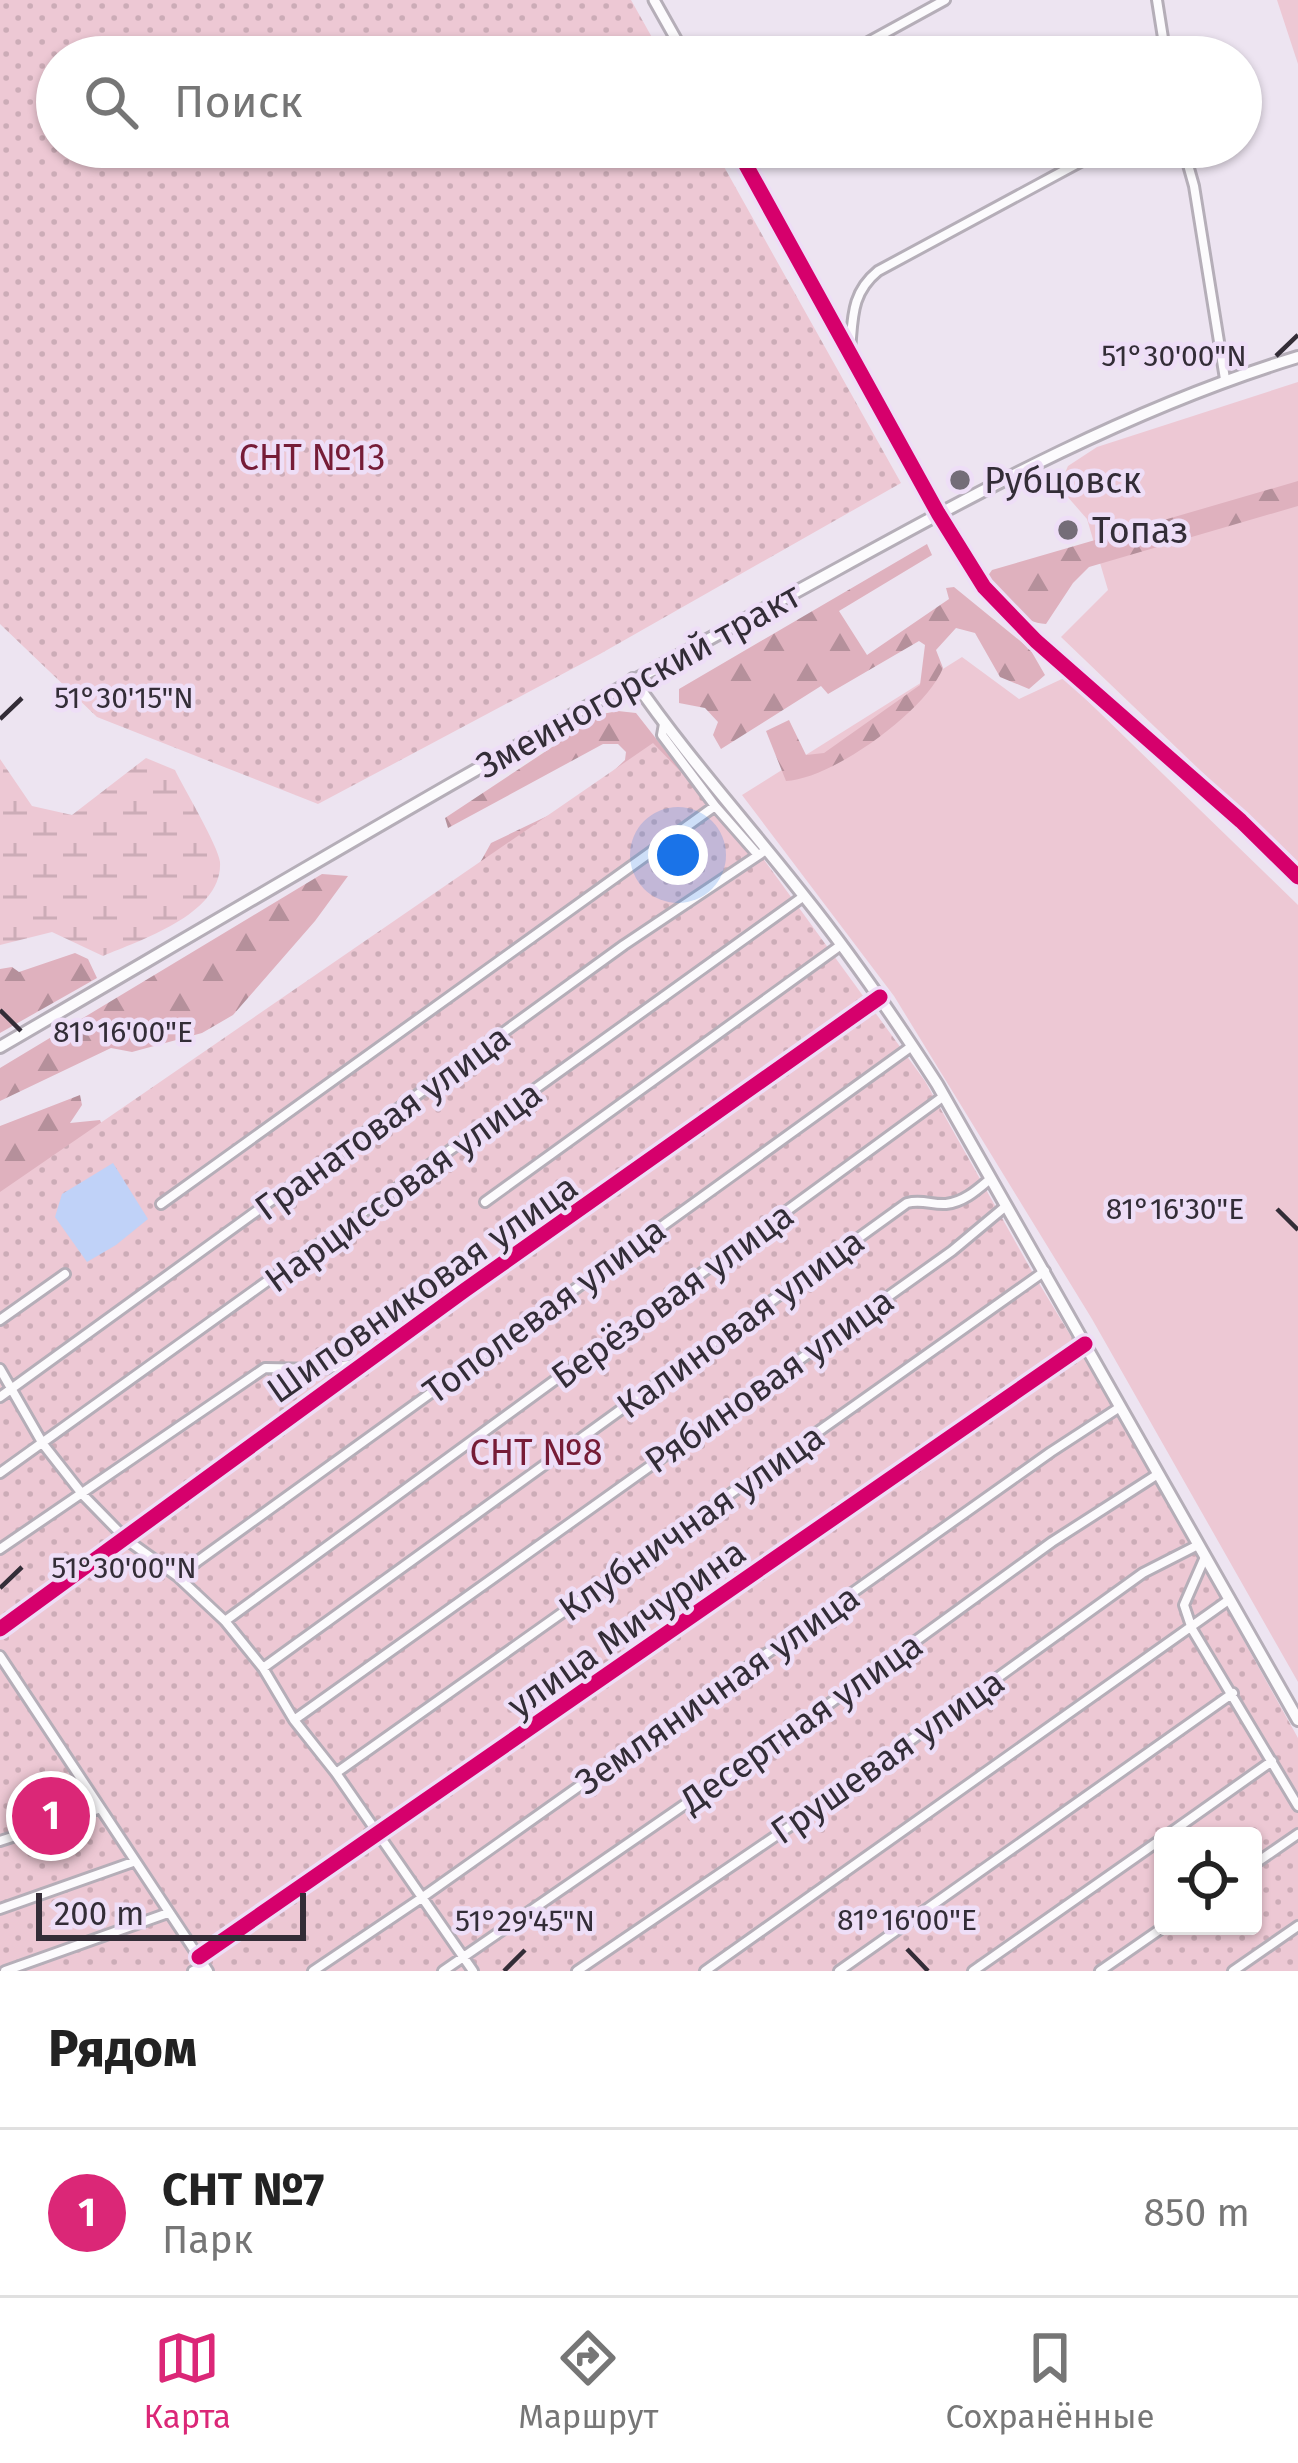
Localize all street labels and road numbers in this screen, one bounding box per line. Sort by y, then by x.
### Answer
street label: Змеиногорский тракт [469,573,809,788]
street label: Гранатовая улица [246,1015,519,1230]
street label: Нарциссовая улица [257,1072,551,1302]
street label: Шиповниковая улица [259,1165,586,1413]
street label: Берёзовая улица [543,1193,802,1398]
street label: Тополевая улица [415,1208,674,1414]
street label: Калиновая улица [609,1219,873,1428]
street label: Рябиновая улица [637,1279,902,1483]
street label: Клубничная улица [550,1415,833,1631]
street label: улица Мичурина [499,1530,754,1727]
street label: Земляничная улица [567,1575,868,1804]
street label: Десертная улица [671,1623,931,1823]
street label: Грушевая улица [762,1660,1013,1854]

